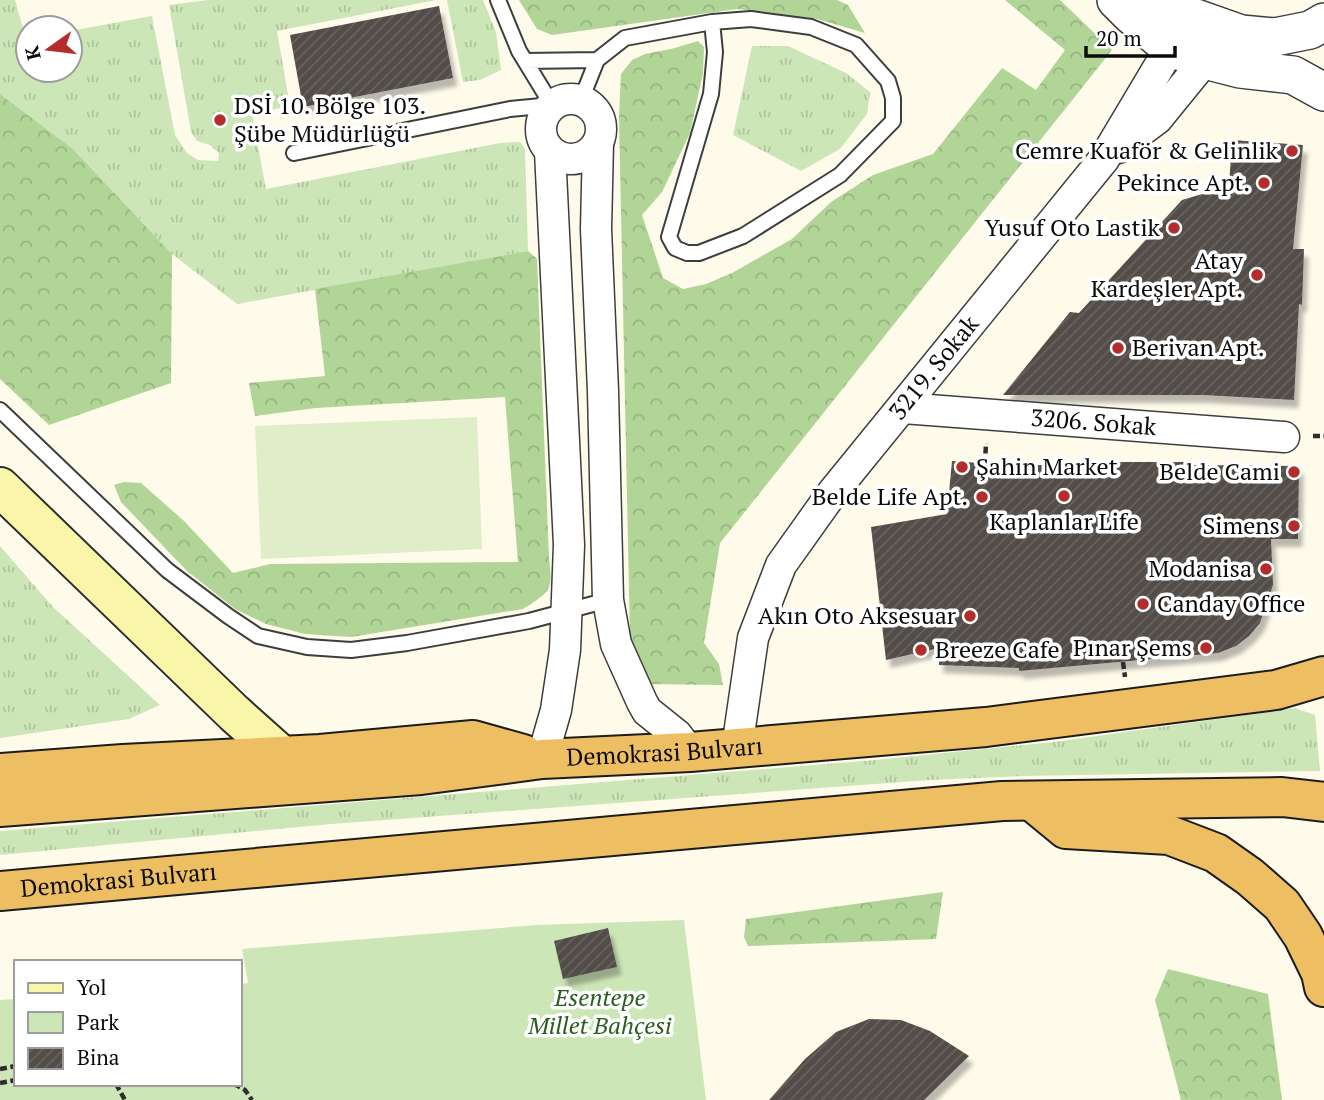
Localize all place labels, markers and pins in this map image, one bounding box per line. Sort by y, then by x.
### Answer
place label: DSİ 10. Bölge 103. Şübe Müdürlüğü [234,89,426,149]
marker: DSİ 10. Bölge 103. Şübe Müdürlüğü [212,112,228,128]
place label: Cemre Kuaför & Gelinlik [1015,134,1279,166]
marker: Cemre Kuaför & Gelinlik [1284,143,1300,159]
place label: Pekince Apt. [1117,166,1250,198]
marker: Pekince Apt. [1256,175,1272,191]
place label: Yusuf Oto Lastik [985,211,1161,243]
marker: Yusuf Oto Lastik [1166,220,1182,236]
place label: Atay Kardeşler Apt. [1091,244,1244,304]
marker: Atay Kardeşler Apt. [1249,267,1265,283]
place label: Berivan Apt. [1132,331,1265,363]
marker: Berivan Apt. [1110,340,1126,356]
place label: Şahin Market [976,450,1118,482]
place label: Belde Cami [1159,455,1280,487]
marker: Şahin Market [954,459,970,475]
marker: Belde Cami [1286,464,1302,480]
place label: Belde Life Apt. [812,480,968,512]
marker: Kaplanlar Life [1056,488,1072,504]
marker: Belde Life Apt. [974,489,990,505]
place label: Kaplanlar Life [989,505,1139,537]
place label: Simens [1202,509,1280,541]
marker: Simens [1286,518,1302,534]
place label: Modanisa [1148,552,1252,584]
marker: Modanisa [1258,561,1274,577]
place label: Canday Office [1157,587,1305,619]
marker: Canday Office [1135,596,1151,612]
place label: Akın Oto Aksesuar [758,599,957,631]
marker: Akın Oto Aksesuar [962,608,978,624]
place label: Pınar Şems [1073,631,1192,663]
place label: Breeze Cafe [935,633,1060,665]
marker: Pınar Şems [1198,640,1214,656]
marker: Breeze Cafe [913,642,929,658]

